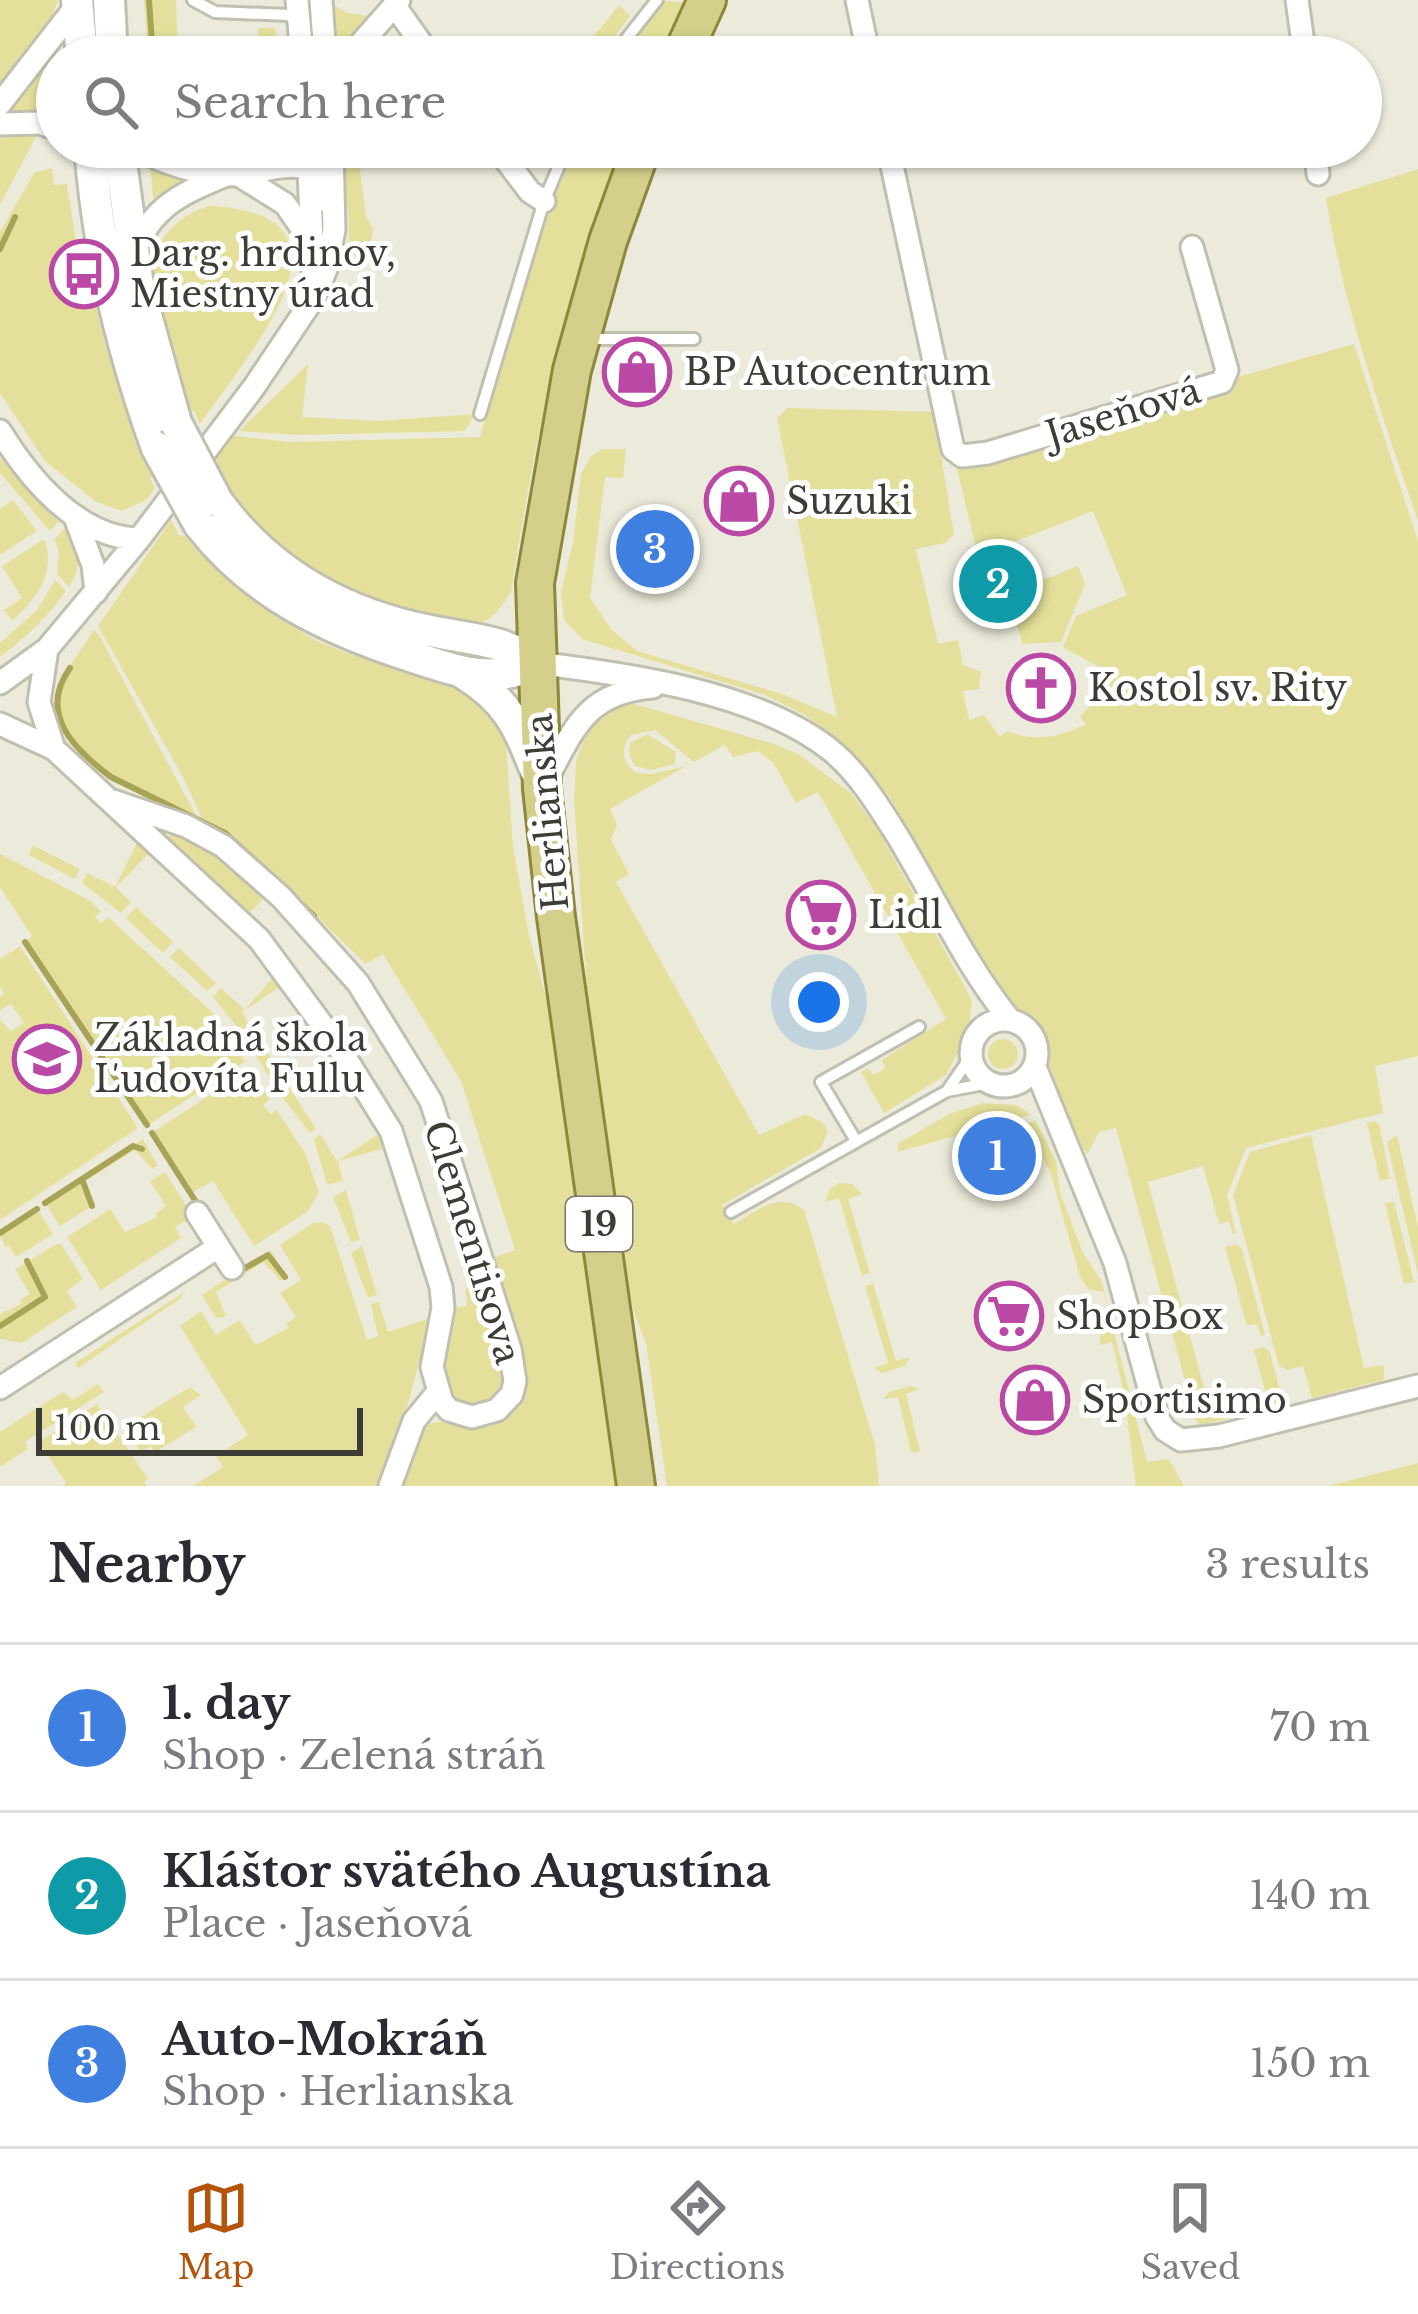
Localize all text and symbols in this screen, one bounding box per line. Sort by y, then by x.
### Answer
search box [36,36,1382,168]
icon: search [78,69,144,135]
text: Search here [174,74,446,130]
place label: Darg. hrdinov, Miestny úrad [130,231,396,317]
bus stop icon: Darg. hrdinov, Miestny úrad [49,239,119,309]
shop icon: BP Autocentrum [602,337,672,407]
place label: BP Autocentrum [684,350,991,395]
street label: Jaseňová [1037,368,1206,458]
shop icon: Suzuki [704,466,774,536]
place label: Suzuki [786,479,912,524]
pin: 3 [616,504,694,594]
pin: 2 [959,539,1037,629]
church icon: Kostol sv. Rity [1006,653,1076,723]
place label: Kostol sv. Rity [1088,666,1347,711]
street label: Herlianska [516,712,579,912]
supermarket icon: Lidl [786,880,856,950]
place label: Lidl [868,893,942,938]
your location [789,972,849,1032]
place label: Základná škola Ľudovíta Fullu [94,1016,367,1102]
school or university icon: Základná škola Ľudovíta Fullu [12,1024,82,1094]
pin: 1 [958,1111,1036,1201]
street label: Clementisova [414,1115,531,1369]
road number: 19 [566,1197,632,1251]
supermarket icon: ShopBox [974,1281,1044,1351]
place label: ShopBox [1056,1294,1223,1339]
shop icon: Sportisimo [1000,1365,1070,1435]
place label: Sportisimo [1082,1378,1287,1423]
scale bar [36,1402,363,1455]
text: 100 m [54,1408,161,1449]
text: Nearby [48,1533,245,1596]
text: 3 results [1205,1540,1370,1589]
text: 1. day [162,1675,290,1731]
text: 1 [78,1703,96,1752]
text: 70 m [1270,1703,1370,1752]
text: Shop · Zelená stráň [162,1731,546,1780]
text: Kláštor svätého Augustína [162,1843,771,1899]
text: 2 [74,1871,100,1920]
text: 140 m [1249,1871,1370,1920]
text: Place · Jaseňová [162,1899,472,1948]
text: Auto-Mokráň [162,2011,487,2067]
text: 3 [75,2039,99,2088]
text: 150 m [1250,2039,1370,2088]
text: Shop · Herlianska [162,2067,513,2116]
tab: Map [178,2175,254,2288]
tab: Directions [610,2175,785,2288]
tab: Saved [1141,2175,1240,2288]

